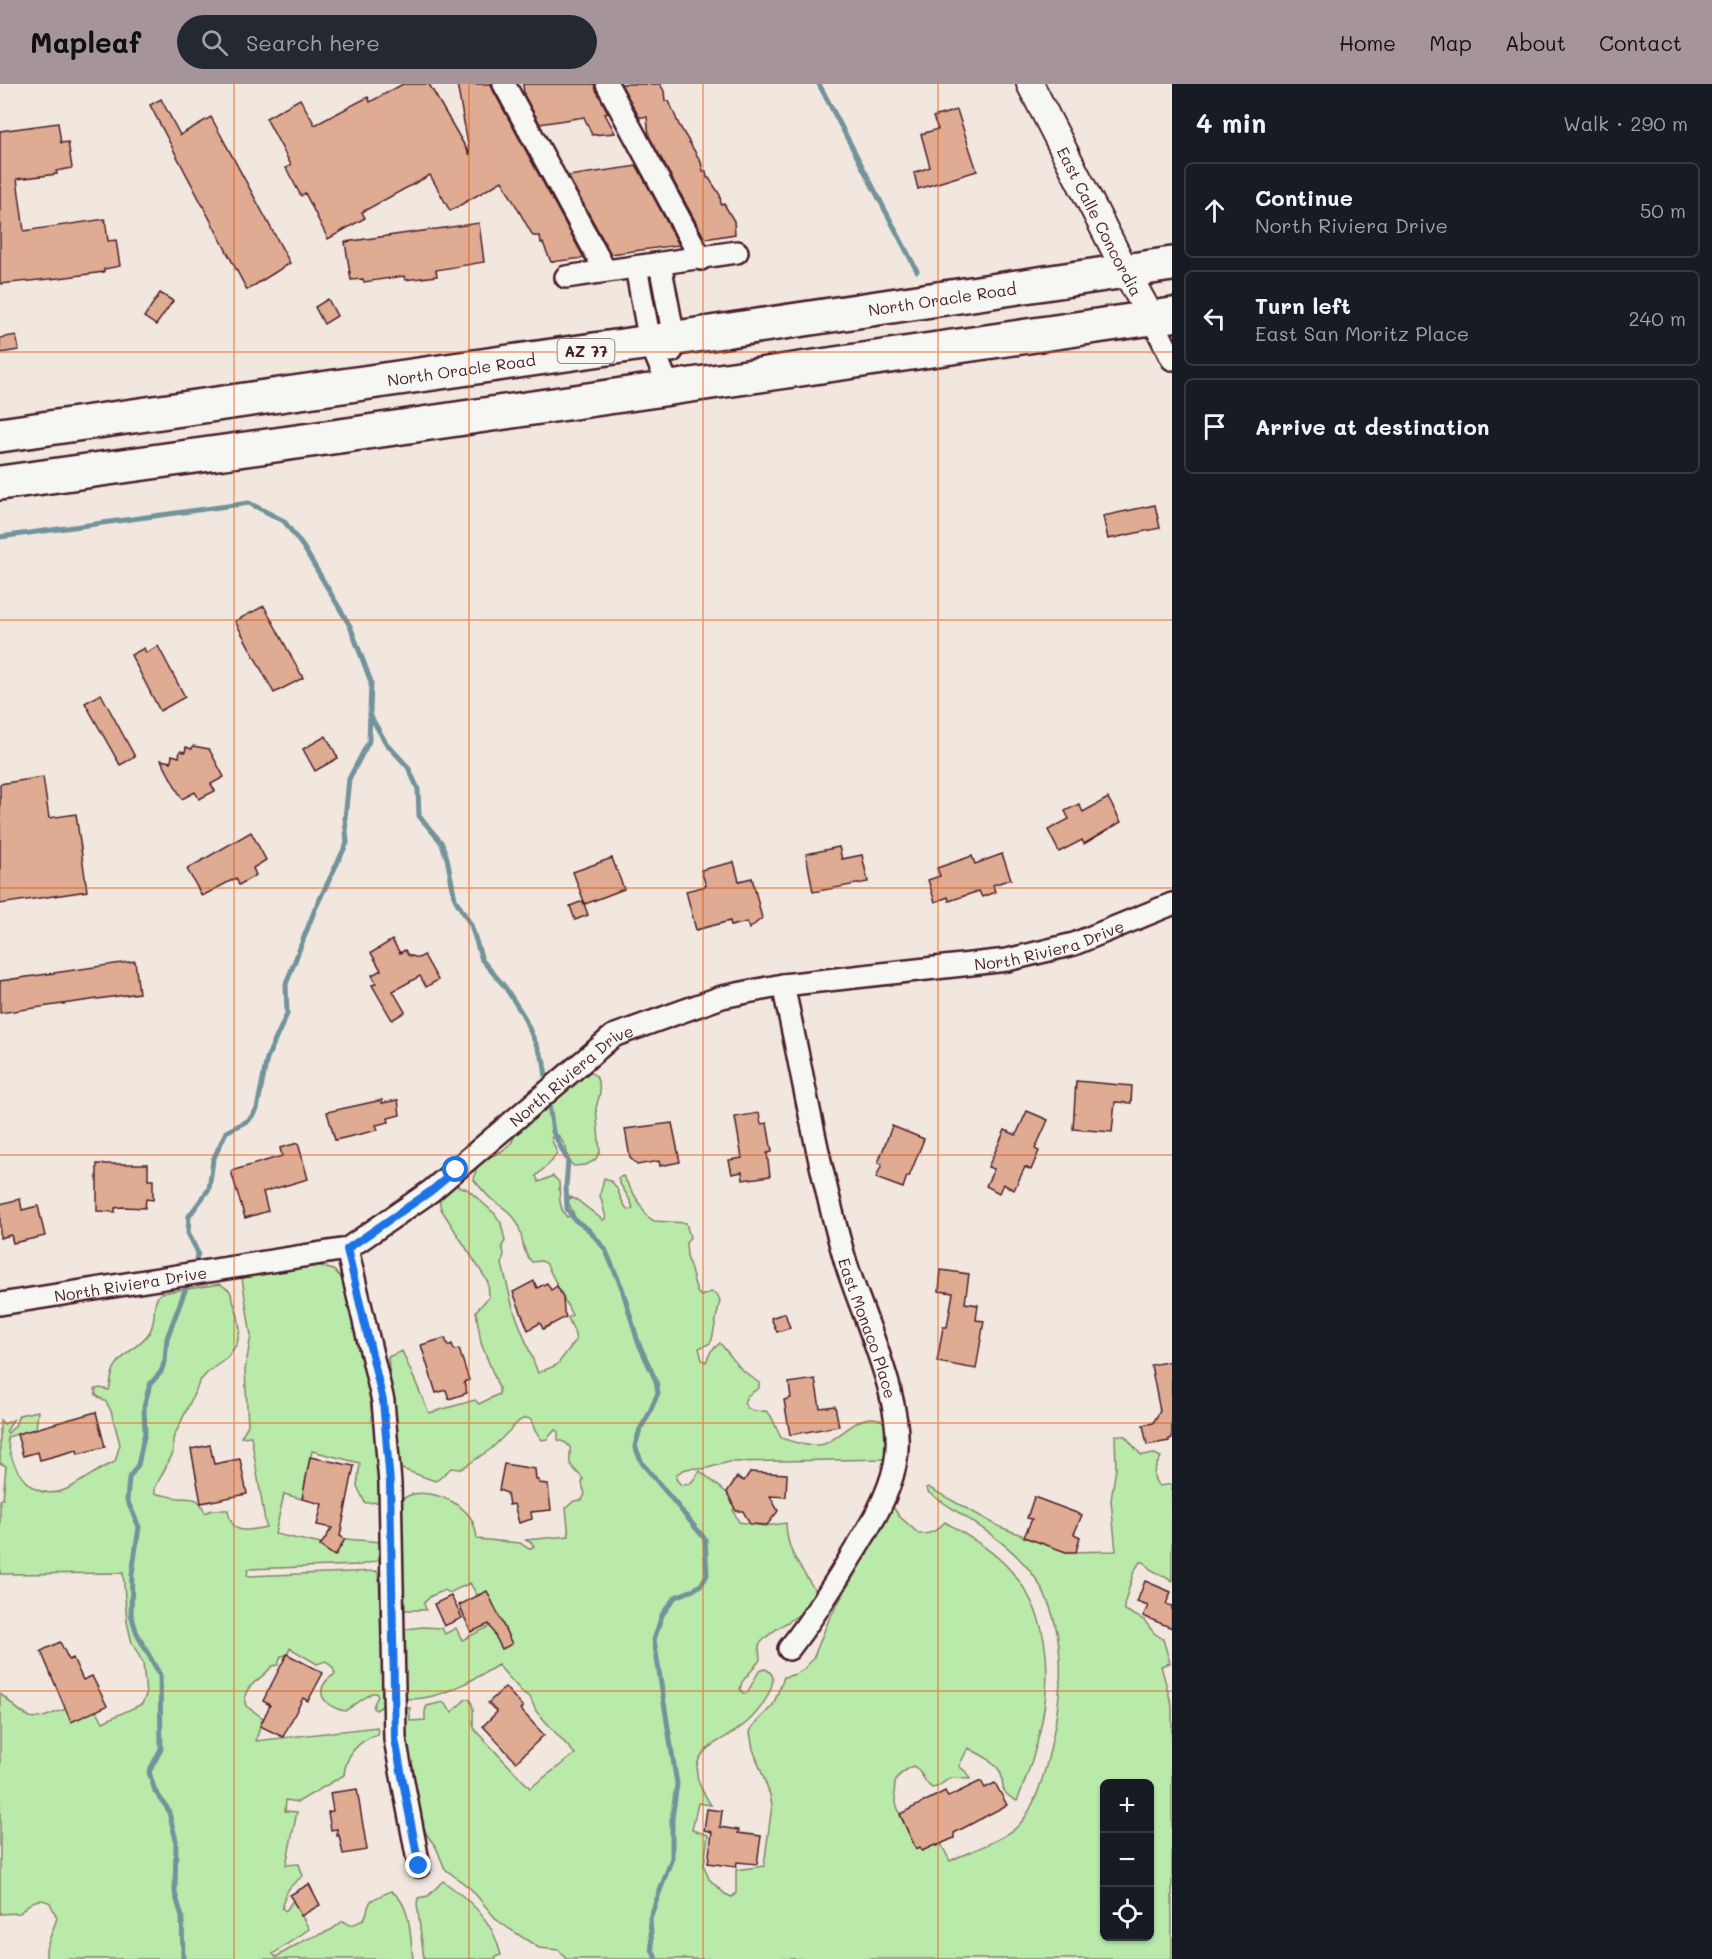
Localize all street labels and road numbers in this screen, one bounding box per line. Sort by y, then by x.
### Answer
street label: East Calle Concordia [1053,143,1148,299]
street label: North Oracle Road [867,277,1018,320]
road number: AZ 77 [558,339,614,363]
street label: North Oracle Road [386,348,537,390]
street label: North Riviera Drive [973,914,1127,974]
street label: North Riviera Drive [504,1019,636,1131]
street label: East Monaco Place [834,1255,902,1400]
street label: North Riviera Drive [52,1261,208,1306]

